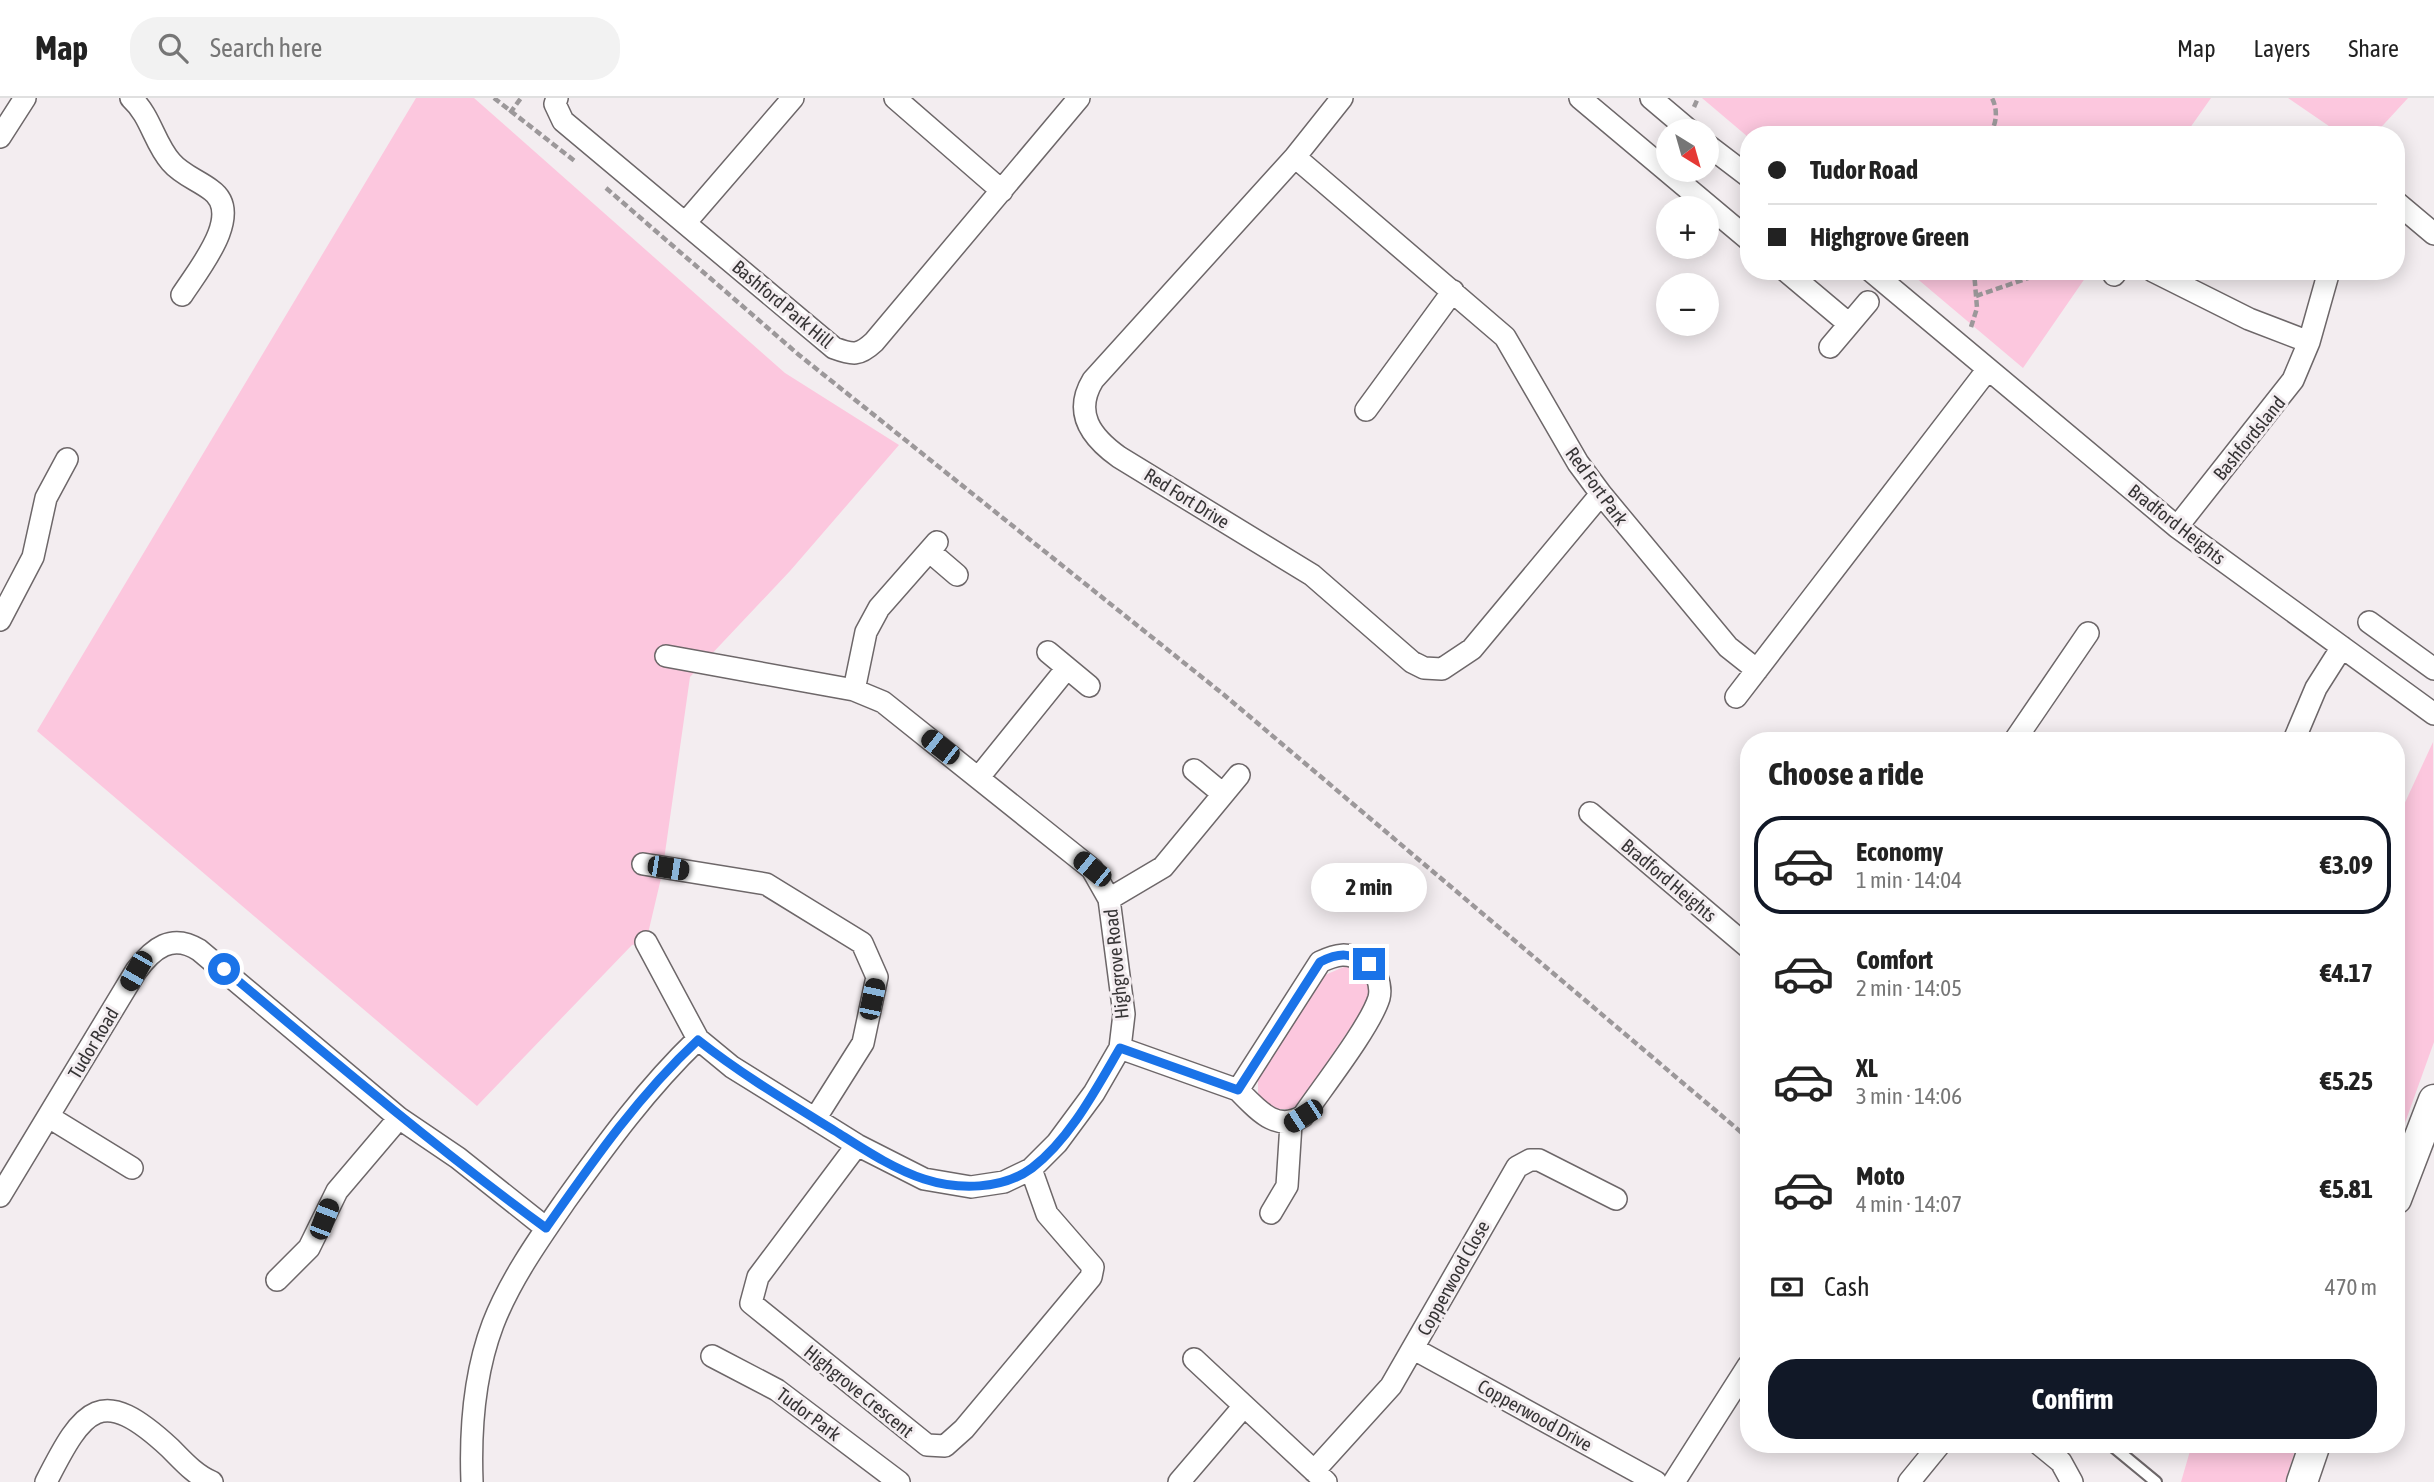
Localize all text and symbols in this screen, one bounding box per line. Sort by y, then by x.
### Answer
search box [130,17,620,80]
text: Map [35,29,88,67]
icon: search [154,29,192,67]
text: Search here [210,33,322,63]
text: Map [2177,35,2216,62]
text: Layers [2254,35,2310,62]
text: Share [2348,35,2399,62]
north arrow [1656,119,1718,182]
map controls [1656,119,1719,336]
text: Tudor Road [1810,155,1918,185]
button: + [1656,196,1719,259]
text: Highgrove Green [1810,222,1969,252]
street label: Bashford Park Hill [728,255,838,353]
button: − [1656,273,1719,336]
street label: Bashfordsland [2209,392,2289,484]
street label: Red Fort Park [1561,443,1633,530]
street label: Red Fort Drive [1140,463,1234,533]
street label: Bradford Heights [2124,479,2230,569]
car [917,726,964,768]
text: Choose a ride [1768,755,1924,792]
street label: Bradford Heights [1617,834,1721,926]
icon: car [1772,834,1835,897]
text: Economy [1856,837,1943,867]
car [1070,848,1115,890]
text: €3.09 [2320,850,2373,880]
car [646,854,691,882]
callout: 2 min [1311,862,1427,912]
text: 1 min · 14:04 [1856,867,1962,893]
text: 2 min [1346,874,1392,900]
street label: Highgrove Road [1099,908,1133,1020]
icon: car [1772,942,1835,1005]
text: Comfort [1856,945,1933,975]
car [117,948,156,994]
route end [1353,948,1385,980]
route start [208,953,240,985]
text: €4.17 [2320,958,2373,988]
text: 2 min · 14:05 [1856,975,1962,1001]
car [858,976,887,1022]
street label: Tudor Road [63,1003,123,1083]
icon: car [1772,1050,1835,1113]
text: XL [1856,1053,1878,1083]
text: €5.25 [2320,1066,2373,1096]
text: 3 min · 14:06 [1856,1083,1962,1109]
car [1280,1096,1327,1136]
icon: car [1772,1158,1835,1221]
text: Moto [1856,1161,1905,1191]
text: €5.81 [2320,1174,2373,1204]
text: 4 min · 14:07 [1856,1191,1962,1217]
car [307,1196,342,1242]
street label: Copperwood Close [1412,1217,1494,1339]
icon: cash [1768,1268,1806,1306]
text: Cash [1824,1272,1870,1302]
text: 470 m [2325,1274,2377,1300]
street label: Highgrove Crescent [800,1340,918,1442]
button: Confirm [1768,1359,2377,1439]
street label: Copperwood Drive [1474,1375,1596,1455]
street label: Tudor Park [773,1383,846,1446]

